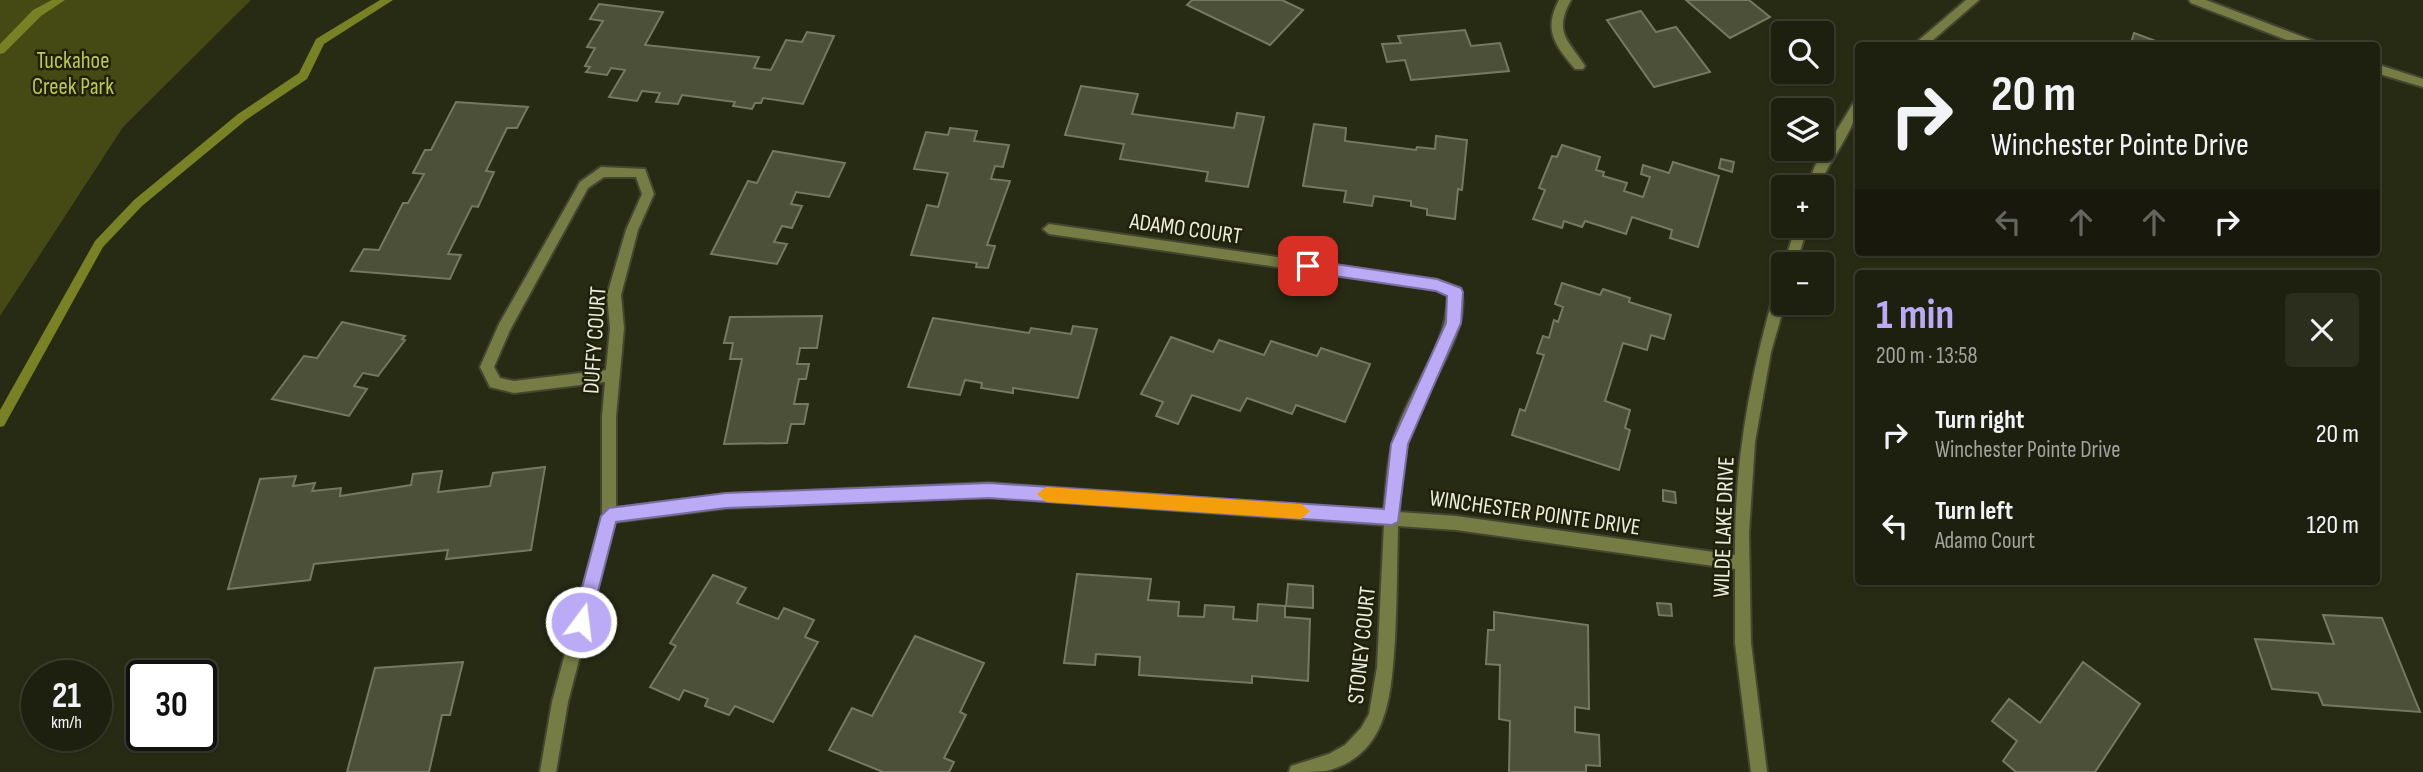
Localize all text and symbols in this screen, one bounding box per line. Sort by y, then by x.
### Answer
map controls [1771,21,1834,315]
button: search [1771,21,1834,84]
park label: Tuckahoe Creek Park [32,47,114,101]
text: 20 m [1991,66,2076,125]
icon: right [1876,70,1967,161]
button: layers [1771,98,1834,161]
text: Winchester Pointe Drive [1991,126,2249,165]
button: + [1771,175,1834,238]
icon: left [1989,203,2027,241]
icon: ahead [2062,203,2100,241]
icon: ahead [2135,203,2173,241]
icon: right [2208,203,2246,241]
street label: ADAMO COURT [1127,207,1244,251]
pin [1278,236,1338,296]
icon: arrive [1289,247,1327,285]
button: − [1771,252,1834,315]
street label: DUFFY COURT [577,285,613,395]
text: 1 min [1876,290,1954,341]
button: close [2285,293,2359,367]
text: 200 m · 13:58 [1876,342,1978,370]
text: Turn right [1935,405,2024,436]
icon: right [1876,416,1914,454]
text: 20 m [2316,419,2359,450]
text: Winchester Pointe Drive [1935,436,2120,464]
street label: WILDE LAKE DRIVE [1708,456,1740,598]
street label: WINCHESTER POINTE DRIVE [1428,484,1642,542]
text: Turn left [1935,496,2013,527]
icon: left [1876,507,1914,545]
text: 120 m [2306,510,2359,541]
text: Adamo Court [1935,527,2035,555]
position arrow [544,585,618,659]
street label: STONEY COURT [1342,585,1382,705]
speed limit sign: 30 [126,660,217,751]
text: 21 [52,675,81,718]
text: km/h [51,712,82,733]

